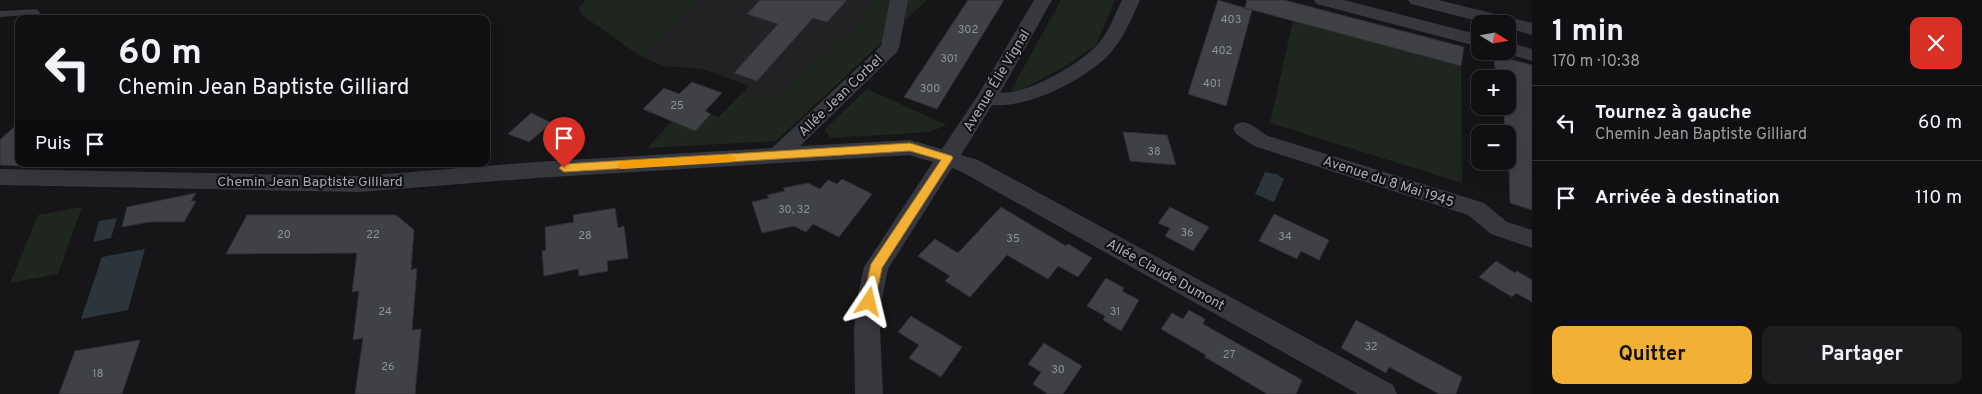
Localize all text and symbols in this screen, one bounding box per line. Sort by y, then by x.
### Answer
house number: 403 [1221,13,1241,27]
text: 1 min [1552,14,1624,51]
north arrow [1471,15,1516,60]
map controls [1471,15,1516,170]
button: close [1910,17,1962,69]
house number: 302 [958,23,978,37]
street label: Avenue Élie Vignal [959,26,1034,135]
text: 60 m [118,32,202,76]
icon: left [35,35,100,100]
house number: 402 [1212,44,1232,58]
street label: Allée Jean Corbel [795,52,887,141]
house number: 301 [940,52,958,66]
text: 170 m · 10:38 [1552,52,1640,72]
button: + [1471,70,1516,115]
text: Chemin Jean Baptiste Gilliard [118,75,409,102]
house number: 401 [1203,77,1221,91]
house number: 300 [920,82,940,96]
house number: 25 [670,99,684,113]
text: Tournez à gauche [1595,101,1752,125]
icon: left [1552,109,1580,137]
text: 60 m [1918,111,1962,135]
pin [543,117,585,168]
icon: arrive [550,124,578,152]
button: − [1471,125,1516,170]
text: Chemin Jean Baptiste Gilliard [1595,125,1807,145]
icon: arrive [81,130,109,158]
text: Puis [35,132,71,156]
house number: 38 [1147,145,1161,159]
street label: Avenue du 8 Mai 1945 [1321,153,1456,212]
street label: Chemin Jean Baptiste Gilliard [217,174,403,191]
icon: arrive [1552,184,1580,212]
text: Arrivée à destination [1595,186,1780,210]
text: 110 m [1915,186,1962,210]
house number: 30, 32 [778,203,810,217]
house number: 36 [1180,226,1194,240]
house number: 20 [277,228,291,242]
house number: 22 [366,228,380,242]
house number: 28 [578,229,592,243]
house number: 34 [1278,230,1292,244]
house number: 35 [1006,232,1020,246]
street label: Allée Claude Dumont [1103,236,1227,315]
position arrow [842,275,894,327]
house number: 24 [378,305,392,319]
house number: 31 [1110,305,1120,319]
button: Quitter [1552,326,1752,384]
button: Partager [1762,326,1962,384]
house number: 32 [1364,340,1378,354]
house number: 27 [1223,348,1235,362]
house number: 26 [381,360,395,374]
house number: 30 [1051,363,1065,377]
house number: 18 [93,367,103,381]

